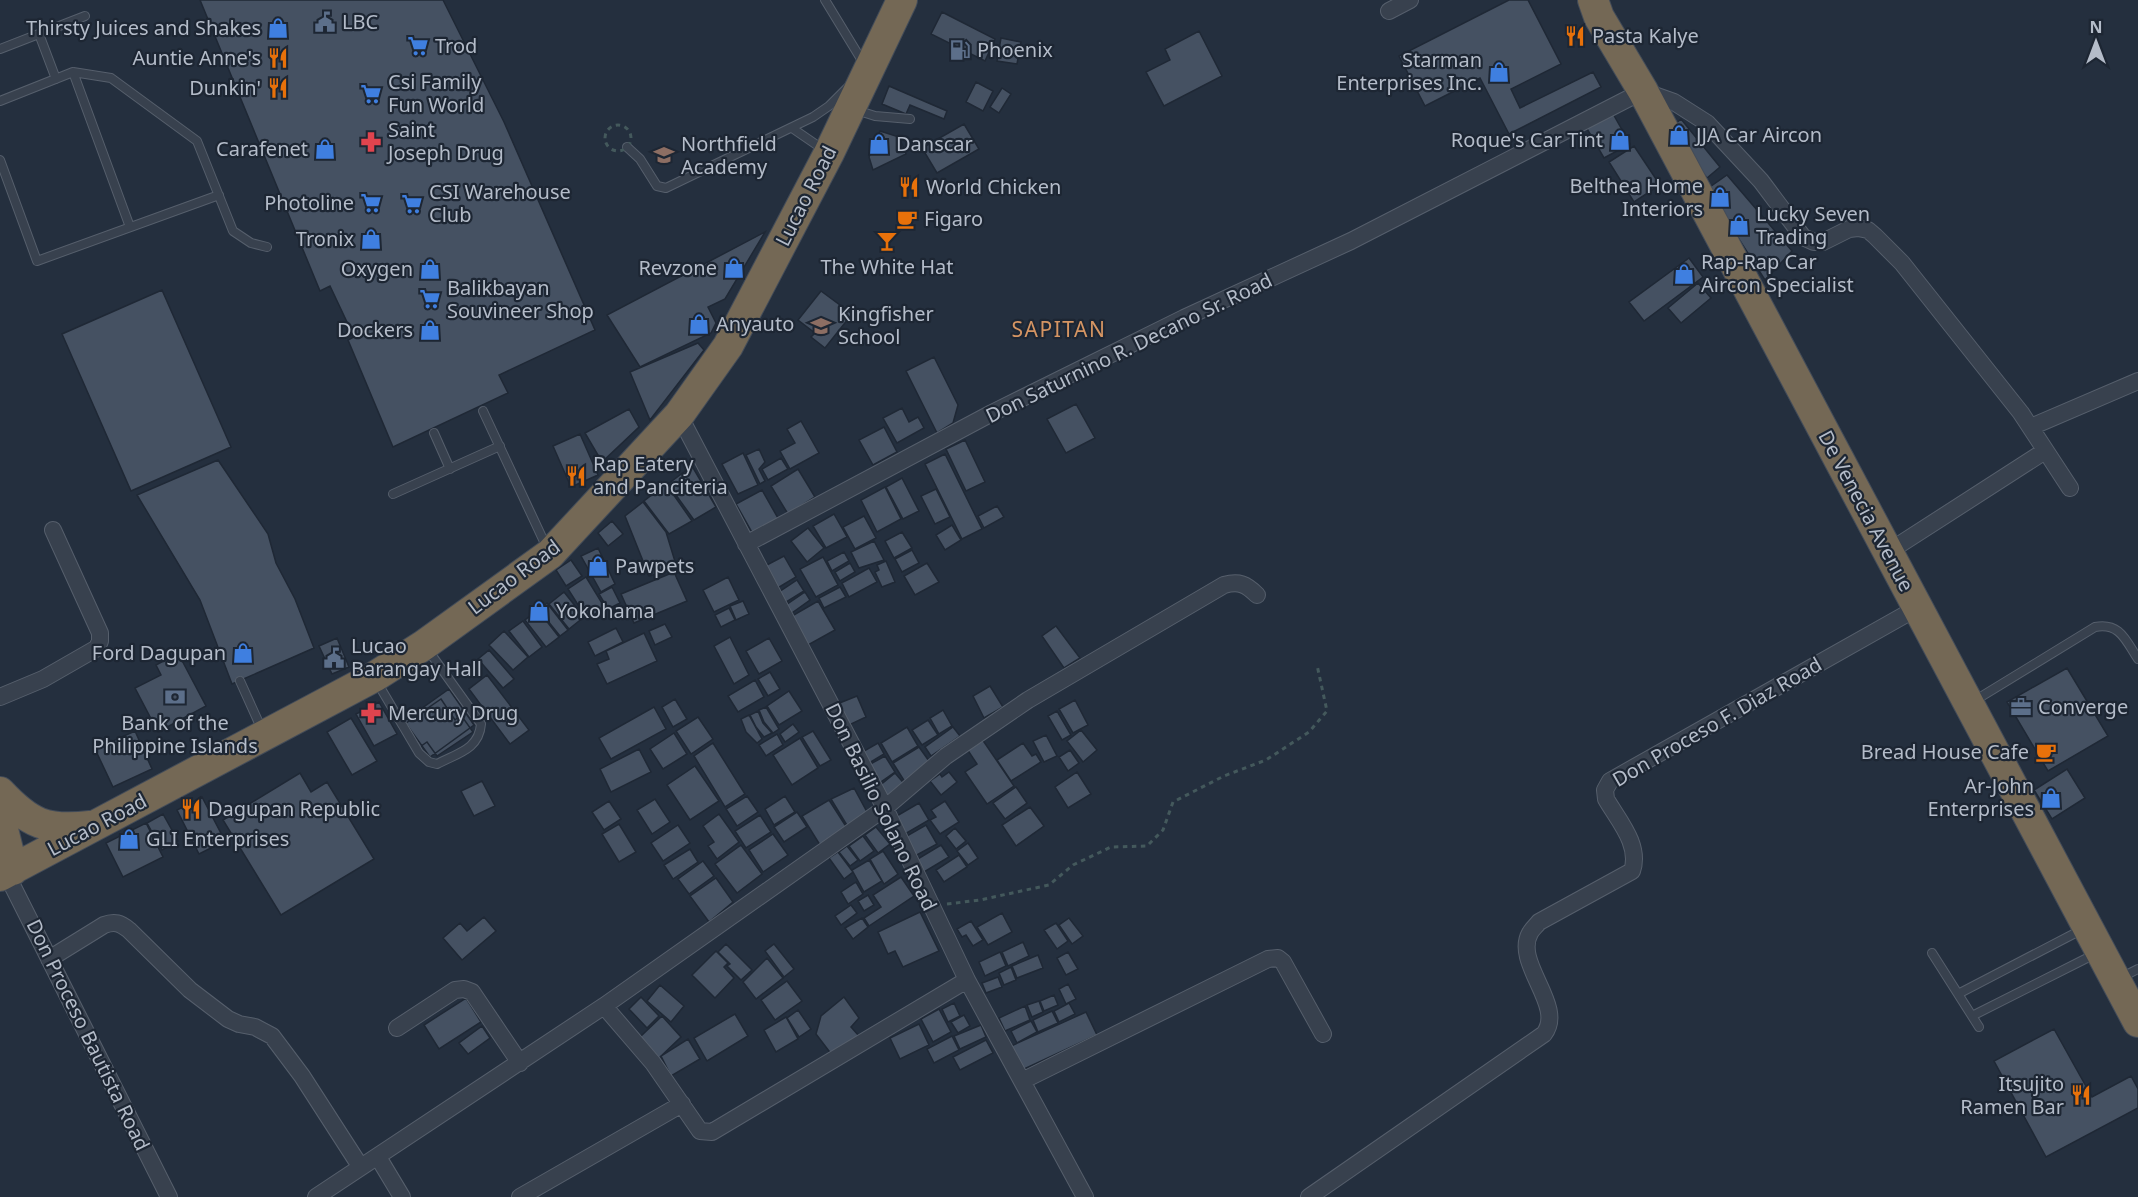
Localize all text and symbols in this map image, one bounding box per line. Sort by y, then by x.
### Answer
place label: LBC [342,8,378,35]
public building icon: LBC [313,10,337,34]
north arrow [2066,12,2126,72]
place label: Thirsty Juices and Shakes [26,14,261,41]
shop icon: Thirsty Juices and Shakes [266,16,290,40]
text: N [2089,16,2103,38]
place label: Pasta Kalye [1592,22,1699,49]
restaurant icon: Pasta Kalye [1563,24,1587,48]
place label: Trod [435,32,477,59]
supermarket icon: Trod [406,34,430,58]
place label: Phoenix [977,36,1053,63]
fuel station icon: Phoenix [948,38,972,62]
place label: Auntie Anne's [133,44,261,71]
restaurant icon: Auntie Anne's [266,46,290,70]
place label: Starman Enterprises Inc. [1336,46,1482,96]
shop icon: Starman Enterprises Inc. [1487,60,1511,84]
place label: Csi Family Fun World [388,68,484,118]
place label: Dunkin' [189,74,261,101]
restaurant icon: Dunkin' [266,76,290,100]
supermarket icon: Csi Family Fun World [359,82,383,106]
place label: Saint Joseph Drug [386,116,504,166]
place label: JJA Car Aircon [1694,121,1822,148]
shop icon: JJA Car Aircon [1667,123,1691,147]
place label: Roque's Car Tint [1451,126,1603,153]
shop icon: Roque's Car Tint [1608,128,1632,152]
pharmacy icon: Saint Joseph Drug [359,130,383,154]
place label: Northfield Academy [681,130,777,180]
place label: Danscar [896,130,973,157]
shop icon: Danscar [867,132,891,156]
place label: Carafenet [216,135,308,162]
shop icon: Carafenet [313,137,337,161]
street label: Lucao Road [769,141,842,250]
school or university icon: Northfield Academy [652,143,676,167]
place label: Belthea Home Interiors [1569,172,1703,222]
place label: World Chicken [926,173,1061,200]
restaurant icon: World Chicken [897,175,921,199]
place label: CSI Warehouse Club [429,178,571,228]
shop icon: Belthea Home Interiors [1708,185,1732,209]
place label: Photoline [264,189,354,216]
supermarket icon: Photoline [359,191,383,215]
supermarket icon: CSI Warehouse Club [400,192,424,216]
place label: Lucky Seven Trading [1756,200,1870,250]
place label: Figaro [924,205,983,232]
cafe icon: Figaro [895,207,919,231]
shop icon: Lucky Seven Trading [1727,213,1751,237]
place label: Tronix [296,225,354,252]
shop icon: Tronix [359,227,383,251]
bar icon: The White Hat [875,229,899,253]
place label: Rap-Rap Car Aircon Specialist [1701,248,1854,298]
place label: The White Hat [820,253,954,280]
place label: Revzone [638,254,717,281]
place label: Oxygen [341,255,413,282]
shop icon: Revzone [722,256,746,280]
shop icon: Oxygen [418,257,442,281]
shop icon: Rap-Rap Car Aircon Specialist [1672,262,1696,286]
street label: Don Saturnino R. Decano Sr. Road [981,266,1276,429]
place label: Balikbayan Souvineer Shop [447,274,594,324]
supermarket icon: Balikbayan Souvineer Shop [418,287,442,311]
place label: Kingfisher School [838,300,934,350]
place label: Anyauto [716,310,794,337]
shop icon: Anyauto [687,312,711,336]
school or university icon: Kingfisher School [809,314,833,338]
district label: SAPITAN [1012,315,1106,343]
place label: Dockers [337,316,413,343]
shop icon: Dockers [418,318,442,342]
street label: De Venecia Avenue [1813,425,1920,596]
place label: Rap Eatery and Panciteria [593,450,728,500]
restaurant icon: Rap Eatery and Panciteria [564,464,588,488]
street label: Lucao Road [462,533,565,620]
place label: Pawpets [615,552,694,579]
shop icon: Pawpets [586,554,610,578]
place label: Yokohama [556,597,655,624]
shop icon: Yokohama [527,599,551,623]
place label: Lucao Barangay Hall [351,632,482,682]
place label: Ford Dagupan [92,639,226,666]
shop icon: Ford Dagupan [231,641,255,665]
public building icon: Lucao Barangay Hall [322,646,346,670]
street label: Don Proceso F. Diaz Road [1607,651,1826,793]
bank icon: Bank of the Philippine Islands [163,685,187,709]
place label: Converge [2038,693,2128,720]
office icon: Converge [2009,695,2033,719]
street label: Don Basilio Solano Road [819,698,944,915]
place label: Mercury Drug [388,699,518,726]
pharmacy icon: Mercury Drug [359,701,383,725]
place label: Bank of the Philippine Islands [92,709,258,759]
place label: Bread House Cafe [1861,738,2029,765]
cafe icon: Bread House Cafe [2034,740,2058,764]
place label: Ar-John Enterprises [1928,772,2034,822]
shop icon: Ar-John Enterprises [2039,786,2063,810]
street label: Lucao Road [42,787,151,862]
place label: Dagupan Republic [208,795,380,822]
restaurant icon: Dagupan Republic [179,797,203,821]
place label: GLI Enterprises [146,825,289,852]
shop icon: GLI Enterprises [117,827,141,851]
street label: Don Proceso Bautista Road [21,915,156,1155]
place label: Itsujito Ramen Bar [1960,1070,2064,1120]
restaurant icon: Itsujito Ramen Bar [2069,1083,2093,1107]

